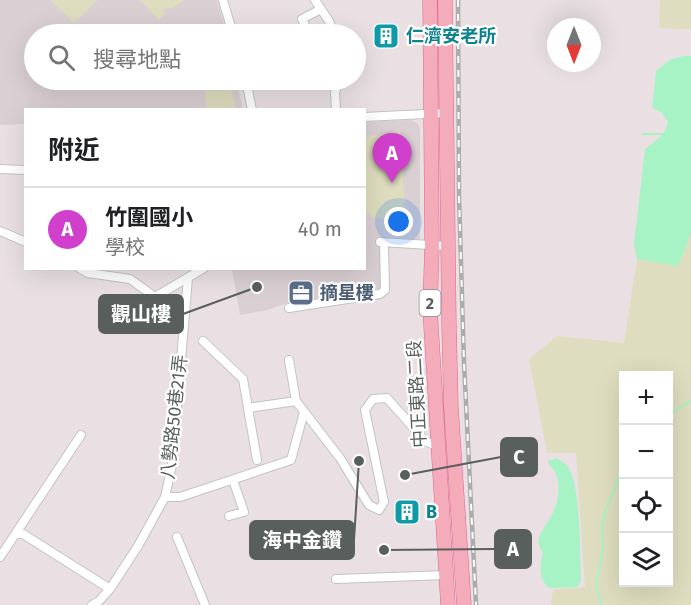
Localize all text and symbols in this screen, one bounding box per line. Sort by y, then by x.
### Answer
north arrow [547,18,601,72]
building icon: 仁濟安老所 [371,21,401,51]
search box [24,24,366,90]
place label: 仁濟安老所 [406,25,496,47]
icon: search [45,41,78,74]
text: 搜尋地點 [93,46,181,73]
pin: A [372,134,412,183]
text: 附近 [48,135,100,166]
text: 竹圍國小 [105,204,193,231]
your location [384,207,413,236]
text: A [62,217,73,241]
text: 40 m [298,217,342,241]
text: 學校 [105,235,145,259]
office icon: 摘星樓 [286,278,316,308]
place label: 摘星樓 [320,282,374,304]
road number: 2 [420,290,440,316]
callout: 觀山樓 [99,295,183,333]
text: 觀山樓 [111,302,171,326]
street label: 中正東路二段 [403,339,431,449]
street label: 八勢路50巷21弄 [157,354,191,480]
map controls [619,371,673,587]
button: + [619,371,673,425]
button: − [619,425,673,479]
callout: C [501,438,537,476]
text: C [513,445,525,469]
button: locate [619,479,673,533]
building icon: B [392,497,422,527]
place label: B [426,501,437,523]
callout: 海中金鑽 [250,521,354,559]
text: 海中金鑽 [262,528,342,552]
callout: A [495,530,531,568]
button: layers [619,533,673,587]
text: A [506,537,520,561]

